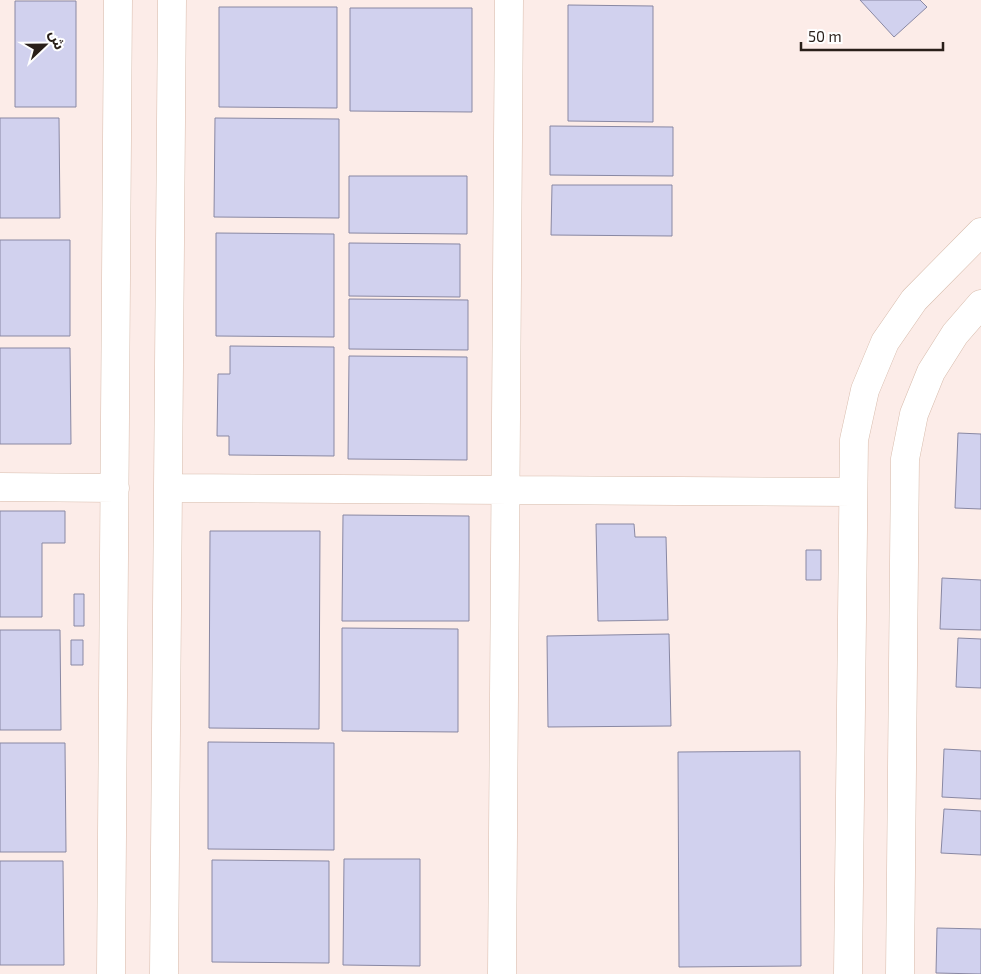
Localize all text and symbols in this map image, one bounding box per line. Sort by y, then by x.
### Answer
north arrow [20,20,70,70]
scale bar [801,20,944,52]
text: 50 m [808,27,842,45]
text: ش [46,28,69,52]

